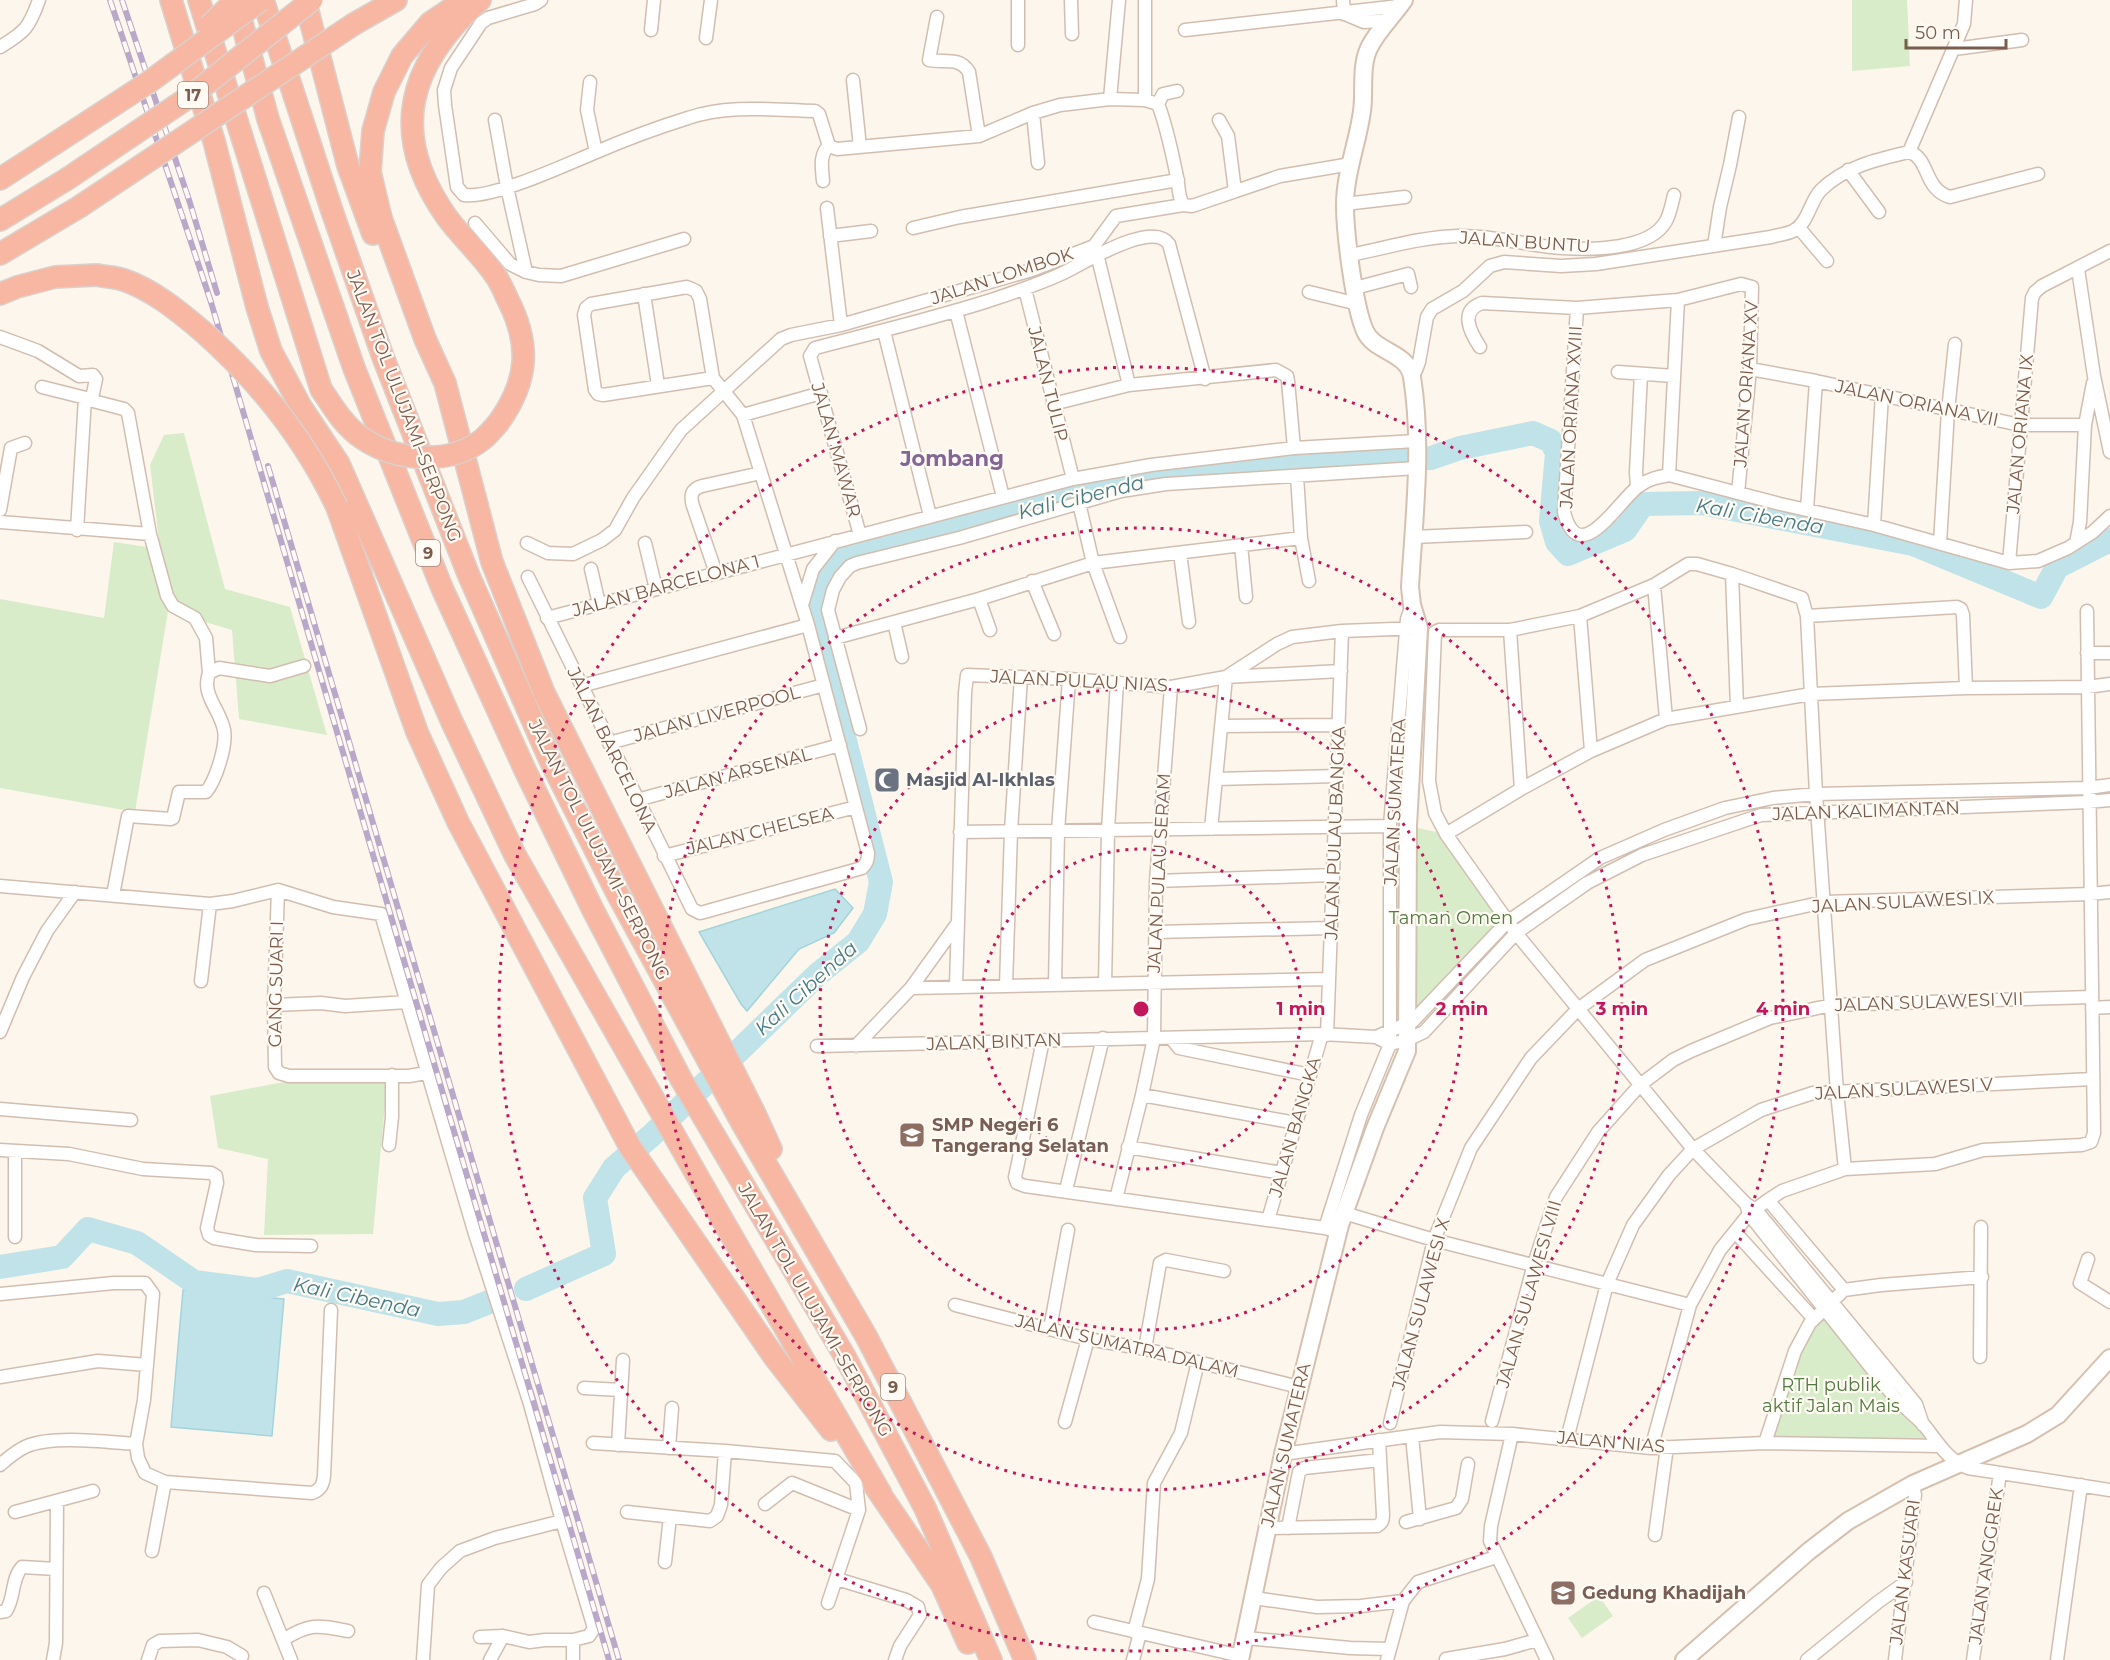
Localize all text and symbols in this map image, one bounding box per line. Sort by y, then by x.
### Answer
scale bar [1906,12,2006,50]
text: 50 m [1915,22,1961,44]
road number: 17 [178,82,208,108]
street label: JALAN BUNTU [1458,226,1591,258]
street label: JALAN LOMBOK [927,243,1076,310]
street label: JALAN TOL ULUJAMI–SERPONG [341,266,466,545]
street label: JALAN ORIANA XV [1729,299,1763,469]
street label: JALAN TULIP [1023,323,1073,444]
street label: JALAN ORIANA XVIII [1555,325,1587,510]
street label: JALAN ORIANA IX [2002,353,2038,516]
street label: JALAN ORIANA VII [1832,375,2001,431]
street label: JALAN MAWAR [806,379,866,520]
district label: Jombang [899,446,1004,471]
water label: Kali Cibenda [1015,470,1147,524]
water label: Kali Cibenda [1694,493,1826,539]
road number: 9 [416,540,440,566]
street label: JALAN BARCELONA 1 [569,550,762,622]
street label: JALAN BARCELONA [562,663,662,837]
street label: JALAN PULAU NIAS [989,665,1168,697]
street label: JALAN LIVERPOOL [630,681,803,747]
street label: JALAN TOL ULUJAMI–SERPONG [523,715,675,984]
street label: JALAN SUMATERA [1380,718,1410,887]
street label: JALAN PULAU BANGKA [1320,726,1350,941]
street label: JALAN ARSENAL [661,743,814,804]
mosque icon: Masjid Al-Ikhlas [872,765,902,795]
place label: Masjid Al-Ikhlas [906,769,1055,791]
street label: JALAN PULAU SERAM [1143,773,1175,974]
street label: JALAN KALIMANTAN [1771,797,1960,825]
street label: JALAN CHELSEA [683,802,836,860]
street label: JALAN SULAWESI IX [1810,886,1995,918]
park label: Taman Omen [1389,907,1513,929]
street label: GANG SUARI I [264,920,288,1048]
water label: Kali Cibenda [750,936,862,1040]
street label: JALAN SULAWESI VII [1833,988,2024,1016]
text: 1 min [1277,998,1325,1020]
text: 2 min [1436,998,1488,1020]
text: 3 min [1595,998,1648,1020]
text: 4 min [1756,998,1810,1020]
centre of rings [1131,999,1151,1019]
street label: JALAN BINTAN [925,1029,1062,1055]
street label: JALAN BANGKA [1264,1054,1326,1201]
street label: JALAN SULAWESI V [1813,1073,1994,1105]
place label: SMP Negeri 6 Tangerang Selatan [932,1114,1109,1157]
school or university icon: SMP Negeri 6 Tangerang Selatan [897,1120,927,1150]
street label: JALAN TOL ULUJAMI–SERPONG [733,1178,897,1441]
street label: JALAN SULAWESI VIII [1491,1198,1566,1391]
street label: JALAN SULAWESI X [1387,1215,1455,1394]
water label: Kali Cibenda [291,1272,423,1322]
street label: JALAN SUMATRA DALAM [1012,1309,1241,1382]
street label: JALAN SUMATERA [1256,1361,1316,1530]
road number: 9 [881,1374,905,1400]
park label: RTH publik aktif Jalan Mais [1762,1374,1900,1417]
street label: JALAN NIAS [1555,1426,1666,1458]
street label: JALAN ANGGREK [1964,1486,2008,1647]
street label: JALAN KASUARI [1885,1498,1925,1647]
school or university icon: Gedung Khadijah [1548,1578,1578,1608]
place label: Gedung Khadijah [1582,1582,1746,1604]

